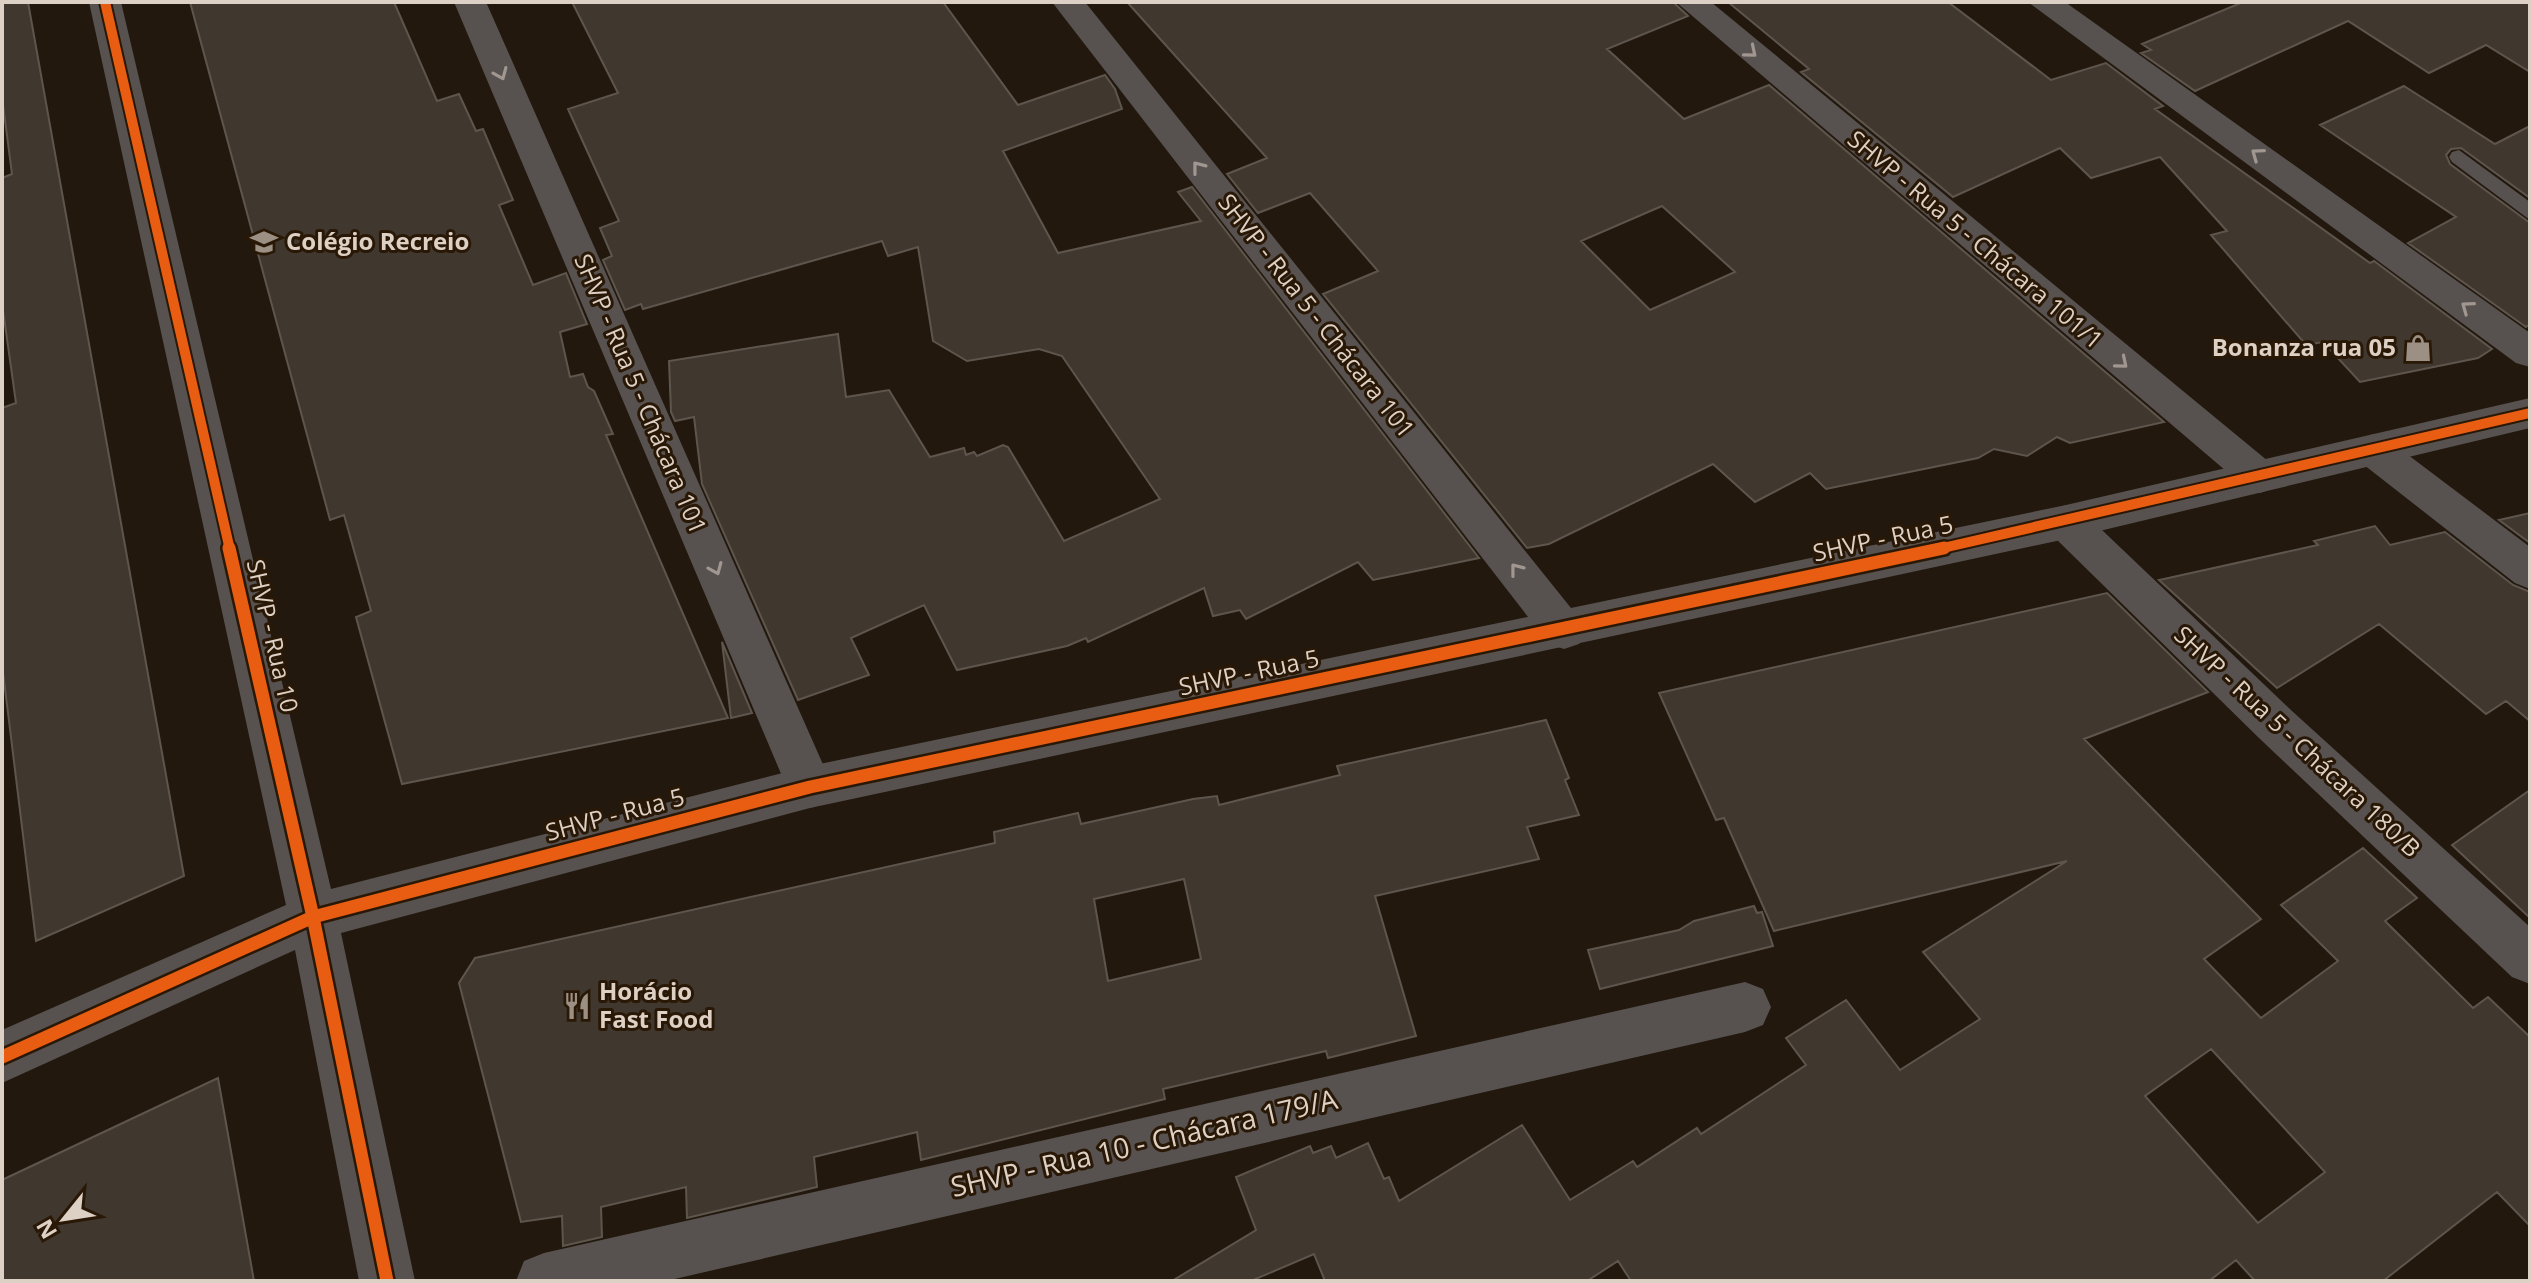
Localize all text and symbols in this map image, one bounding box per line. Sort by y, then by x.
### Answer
one-way arrow [1742,42,1757,57]
one-way arrow [492,65,508,80]
street label: SHVP - Rua 5 - Chácara 101/1 [1841,122,2111,356]
one-way arrow [2251,149,2265,163]
one-way arrow [1194,161,1208,176]
street label: SHVP - Rua 5 - Chácara 101 [1211,186,1423,444]
place label: Colégio Recreio [286,224,469,257]
school or university icon: Colégio Recreio [249,227,279,257]
street label: SHVP - Rua 5 - Chácara 101 [567,248,715,539]
one-way arrow [2461,302,2476,317]
place label: Bonanza rua 05 [2212,330,2396,363]
shop icon: Bonanza rua 05 [2403,333,2433,363]
one-way arrow [2113,353,2128,368]
street label: SHVP - Rua 5 [1810,507,1956,568]
street label: SHVP - Rua 10 [240,556,307,716]
one-way arrow [707,561,723,575]
one-way arrow [1511,563,1525,578]
street label: SHVP - Rua 5 - Chácara 180/B [2168,618,2428,864]
street label: SHVP - Rua 5 [1176,641,1322,702]
street label: SHVP - Rua 5 [541,779,688,848]
place label: Horácio Fast Food [599,974,713,1035]
restaurant icon: Horácio Fast Food [562,991,592,1021]
street label: SHVP - Rua 10 - Chácara 179/A [947,1079,1341,1205]
north arrow [24,1179,104,1259]
text: N [28,1214,63,1245]

